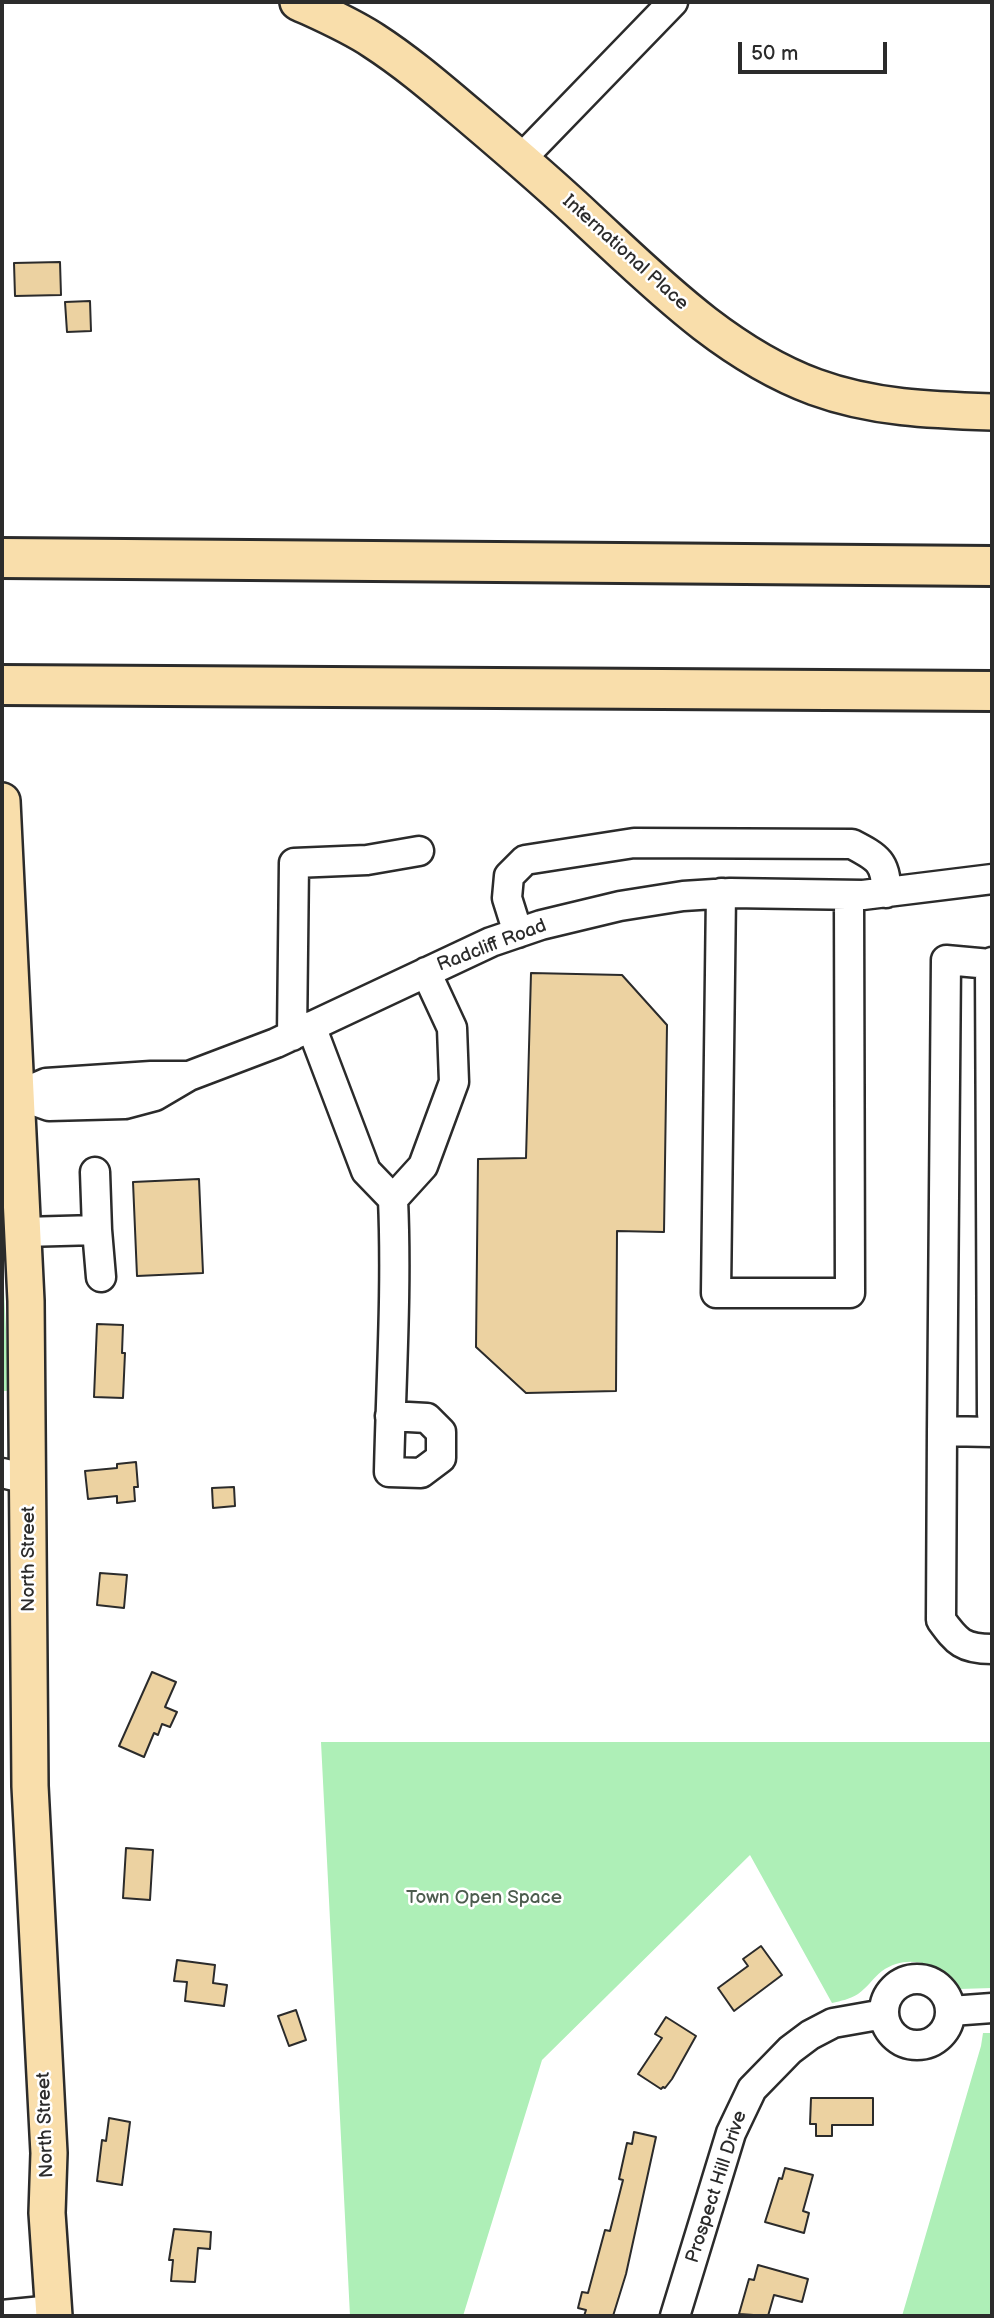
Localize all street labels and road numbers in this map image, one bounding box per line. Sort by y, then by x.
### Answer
street label: International Place [557,190,693,316]
street label: Radcliff Road [434,915,550,977]
street label: North Street [18,1506,40,1612]
street label: North Street [33,2072,59,2178]
street label: Prospect Hill Drive [682,2108,752,2266]

